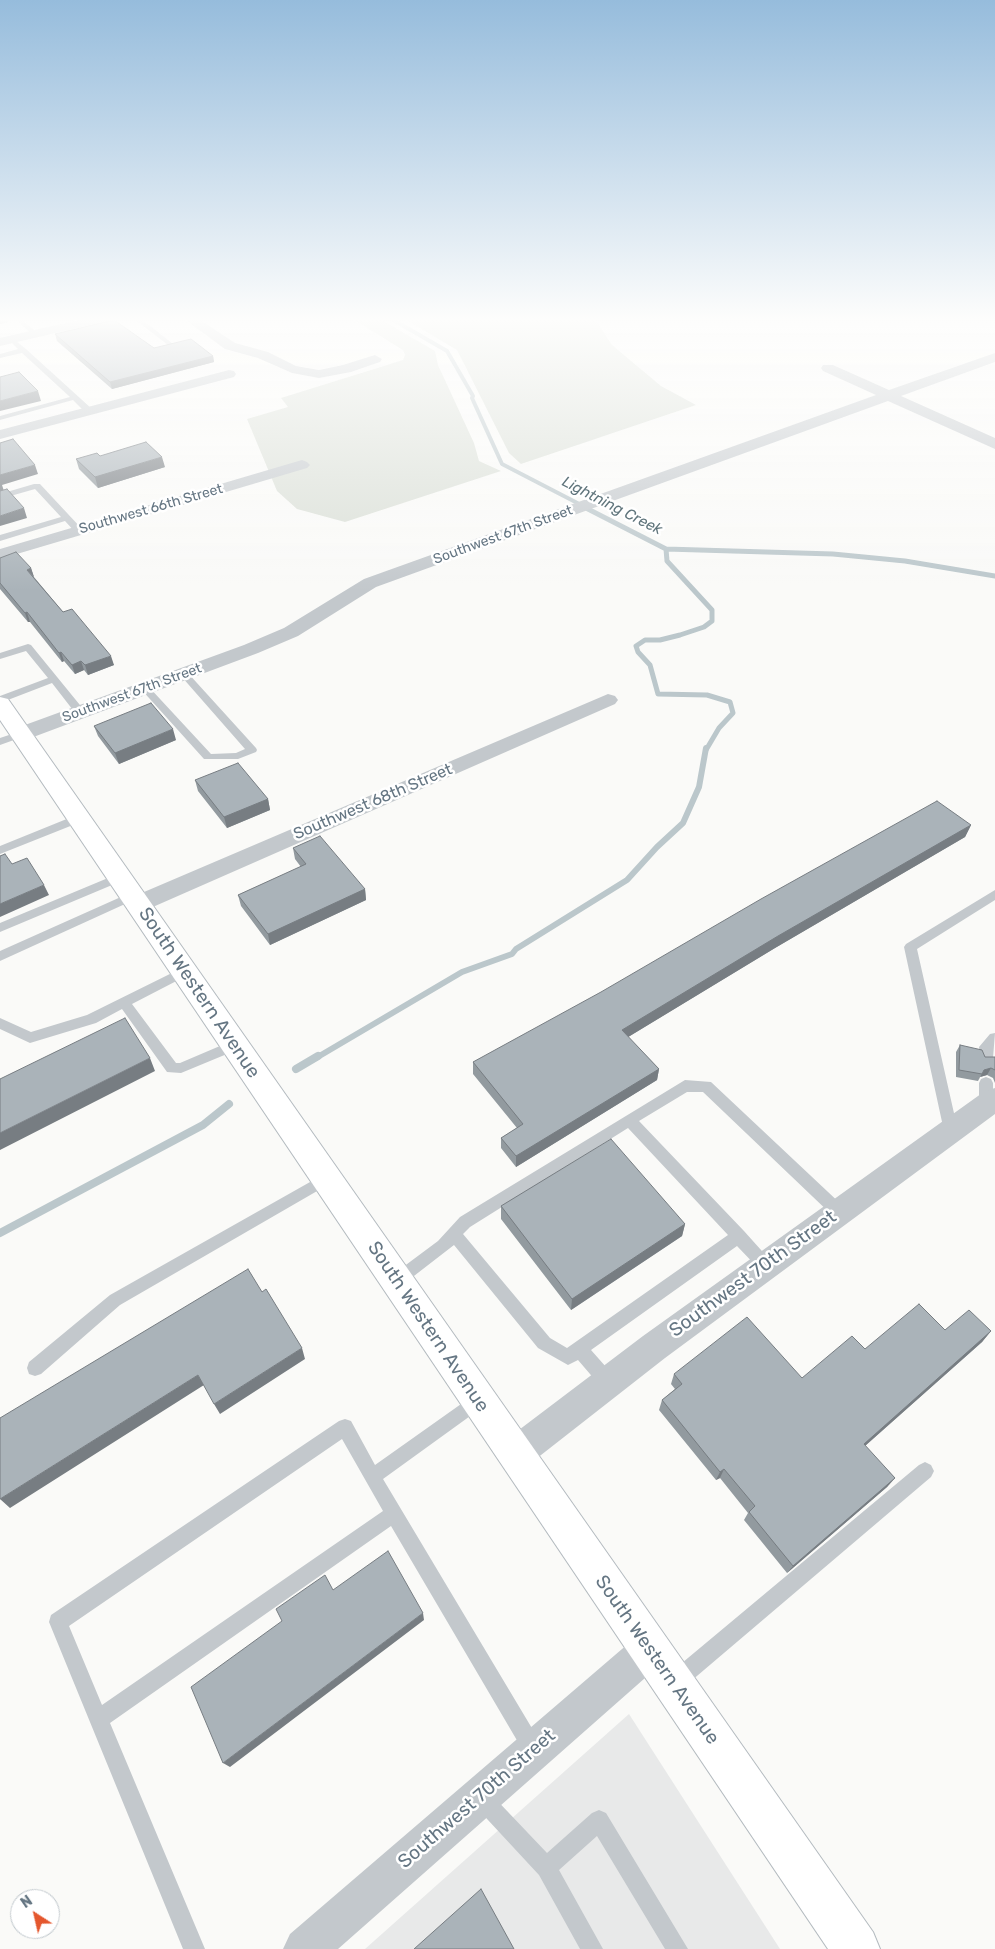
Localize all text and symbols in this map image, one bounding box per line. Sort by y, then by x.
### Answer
water label: Lightning Creek [559,473,665,539]
street label: Southwest 66th Street [77,480,225,538]
street label: Southwest 67th Street [431,502,575,568]
street label: Southwest 67th Street [60,660,204,726]
street label: Southwest 68th Street [291,760,455,844]
street label: South Western Avenue [133,903,265,1083]
street label: Southwest 70th Street [665,1206,841,1342]
street label: South Western Avenue [362,1237,494,1417]
street label: South Western Avenue [590,1571,724,1749]
street label: Southwest 70th Street [394,1725,560,1873]
north arrow [10,1889,60,1939]
text: N [18,1892,36,1912]

